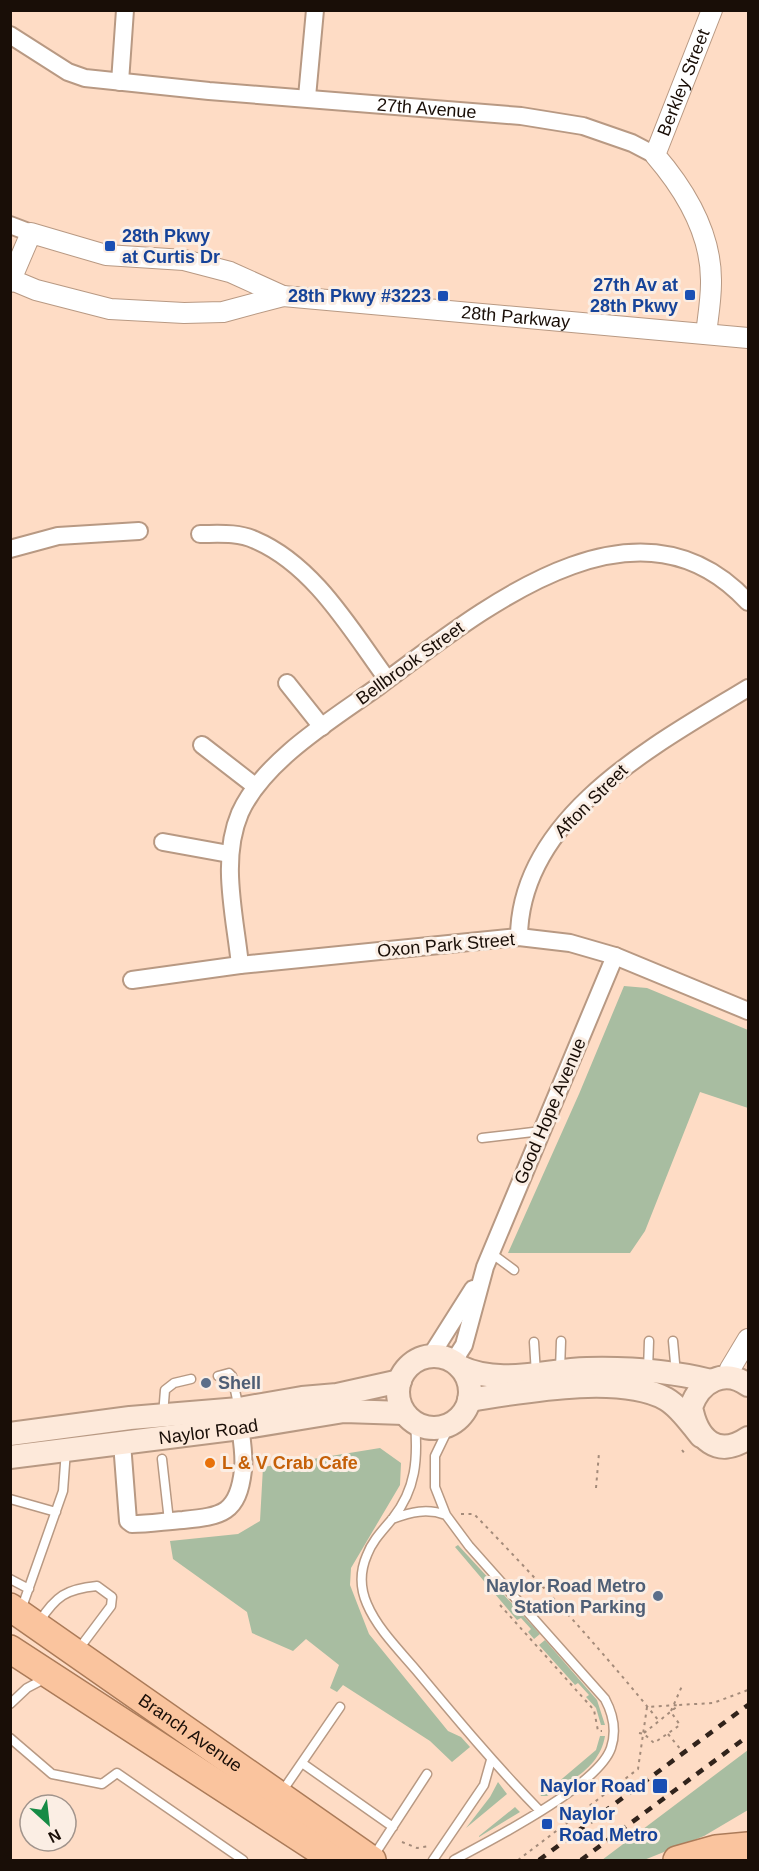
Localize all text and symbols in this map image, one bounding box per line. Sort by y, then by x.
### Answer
street label: Berkley Street [653,26,713,139]
street label: 27th Avenue [376,94,477,122]
place label: 28th Pkwy at Curtis Dr [122,226,220,267]
marker: 28th Pkwy at Curtis Dr [103,239,117,253]
place label: 27th Av at 28th Pkwy [590,275,678,316]
place label: 28th Pkwy #3223 [288,286,431,306]
marker: 27th Av at 28th Pkwy [683,288,697,302]
marker: 28th Pkwy #3223 [436,289,450,303]
street label: 28th Parkway [460,302,571,332]
street label: Bellbrook Street [352,617,468,709]
street label: Afton Street [550,760,632,842]
street label: Oxon Park Street [376,929,516,961]
street label: Good Hope Avenue [510,1035,590,1187]
place label: Shell [218,1373,261,1393]
marker: Shell [199,1376,213,1390]
street label: Naylor Road [158,1415,260,1448]
place label: L & V Crab Cafe [222,1453,358,1473]
marker: L & V Crab Cafe [203,1456,217,1470]
place label: Naylor Road Metro Station Parking [486,1576,646,1617]
marker: Naylor Road Metro Station Parking [651,1589,665,1603]
street label: Branch Avenue [135,1690,246,1776]
place label: Naylor Road [540,1776,646,1796]
marker: Naylor Road [651,1777,669,1795]
north arrow [18,1793,78,1853]
place label: Naylor Road Metro [559,1804,658,1845]
marker: Naylor Road Metro [540,1817,554,1831]
text: N [46,1826,64,1846]

